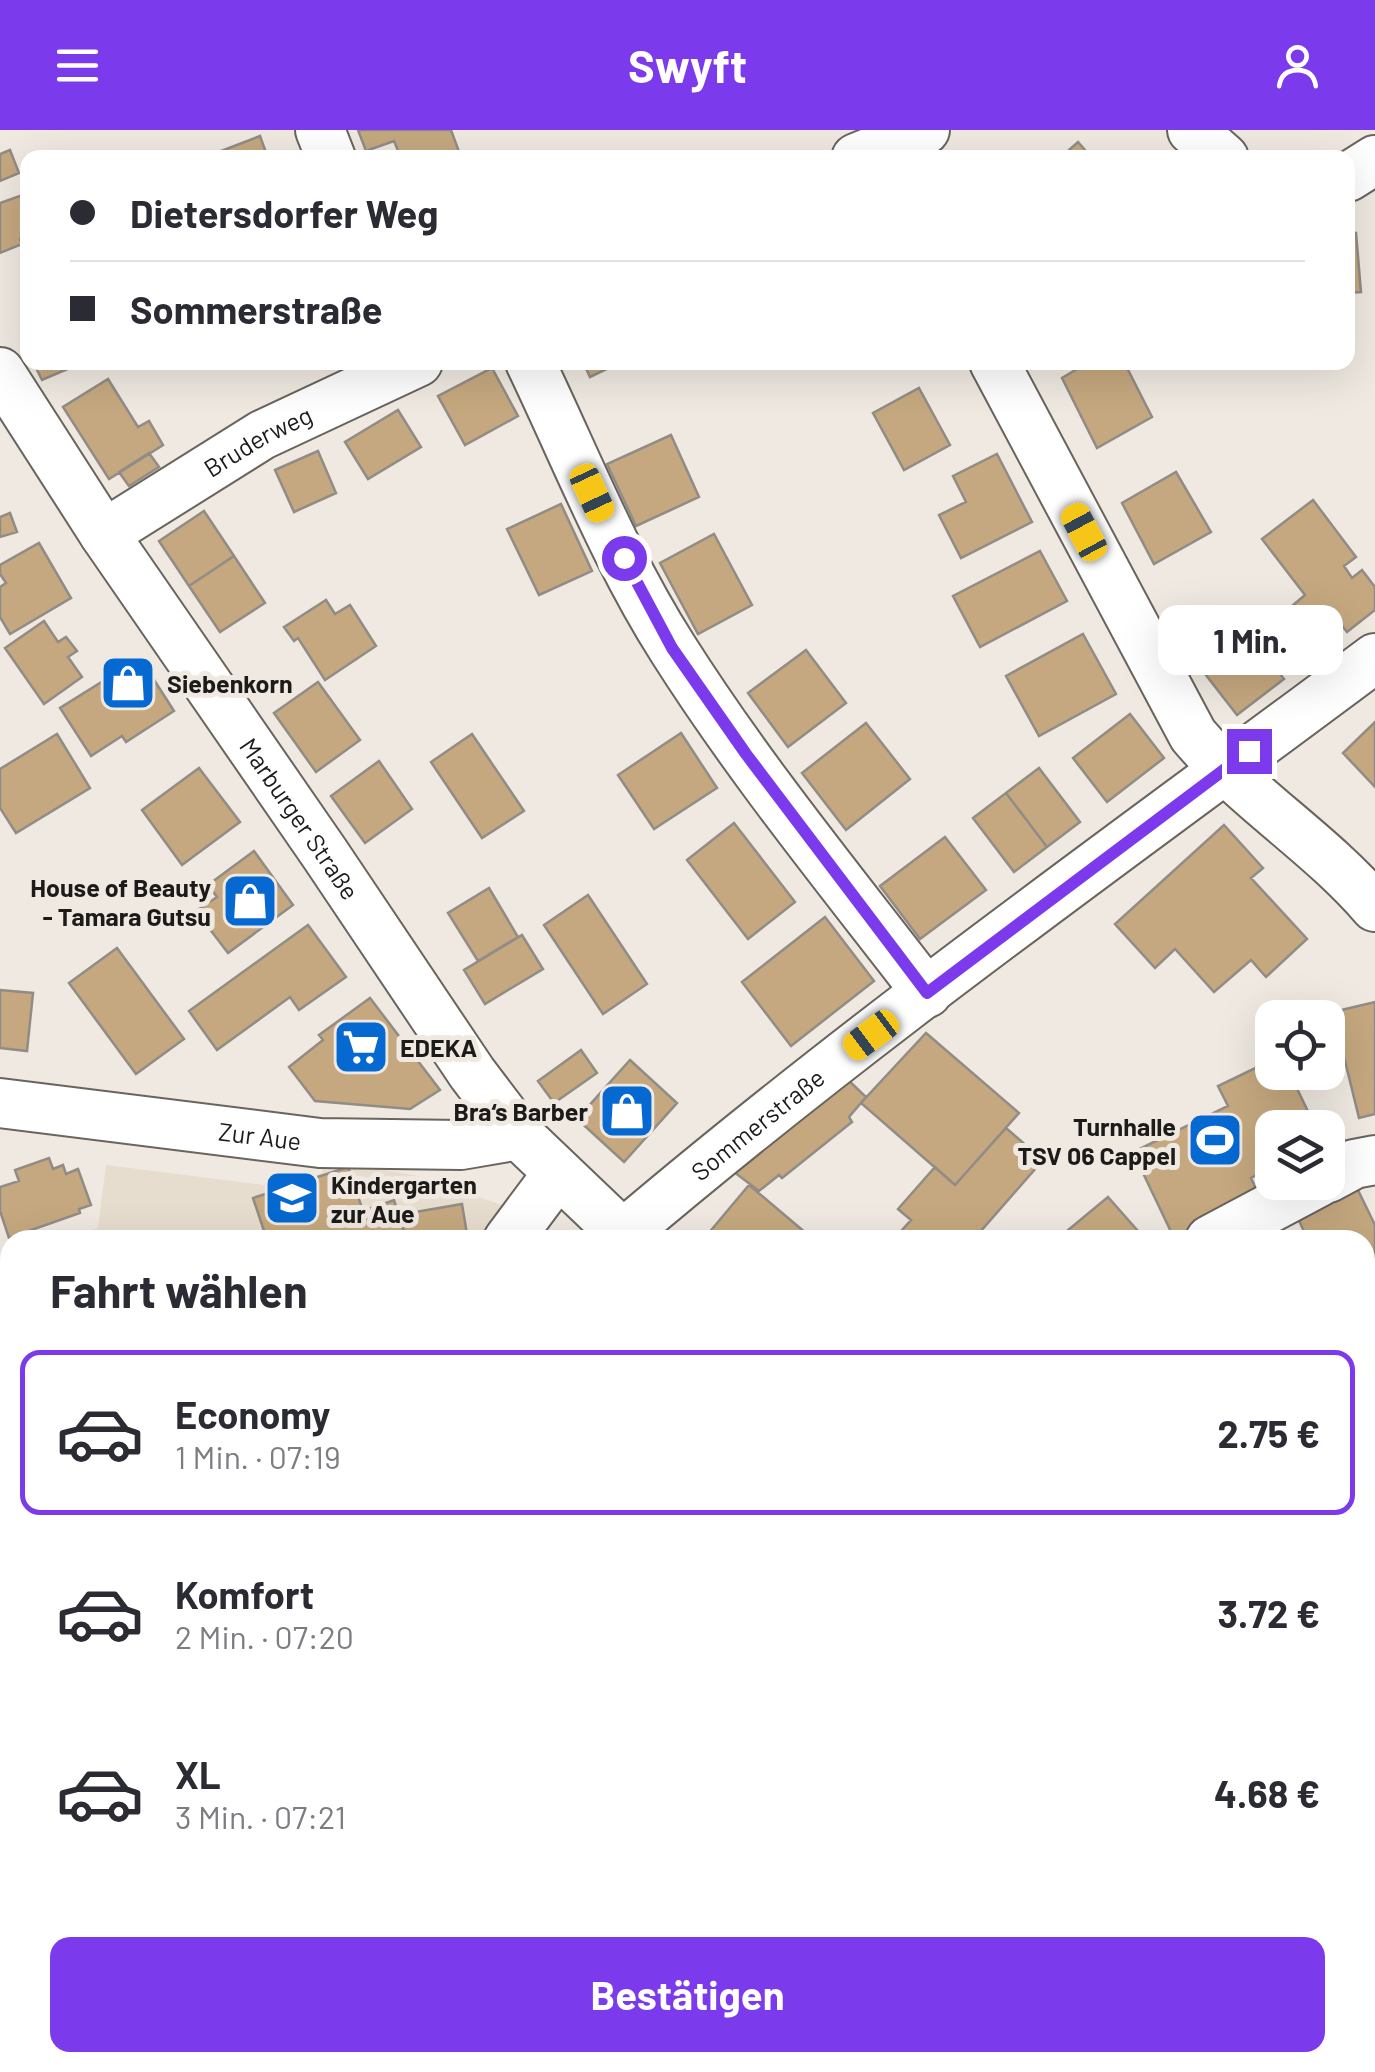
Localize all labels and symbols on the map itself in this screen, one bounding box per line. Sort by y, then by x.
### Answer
street label: Bruderweg [198,399,317,483]
car [566,459,618,527]
car [1057,498,1111,566]
route start [602,536,647,581]
callout: 1 Min. [1156,606,1342,676]
shop icon: Siebenkorn [98,653,158,713]
place label: Siebenkorn [167,668,293,698]
route end [1227,729,1272,774]
street label: Marburger Straße [234,732,366,905]
shop icon: House of Beauty - Tamara Gutsu [220,871,280,931]
place label: House of Beauty - Tamara Gutsu [30,872,211,931]
car [838,1005,904,1065]
supermarket icon: EDEKA [331,1017,391,1077]
place label: EDEKA [400,1032,478,1062]
street label: Sommerstraße [685,1062,830,1186]
shop icon: Bra‘s Barber [597,1081,657,1141]
place label: Bra‘s Barber [453,1096,588,1126]
sports icon: Turnhalle TSV 06 Cappel [1185,1110,1245,1170]
place label: Turnhalle TSV 06 Cappel [1018,1111,1176,1170]
street label: Zur Aue [217,1115,303,1156]
school or university icon: Kindergarten zur Aue [262,1168,322,1228]
place label: Kindergarten zur Aue [331,1169,477,1228]

